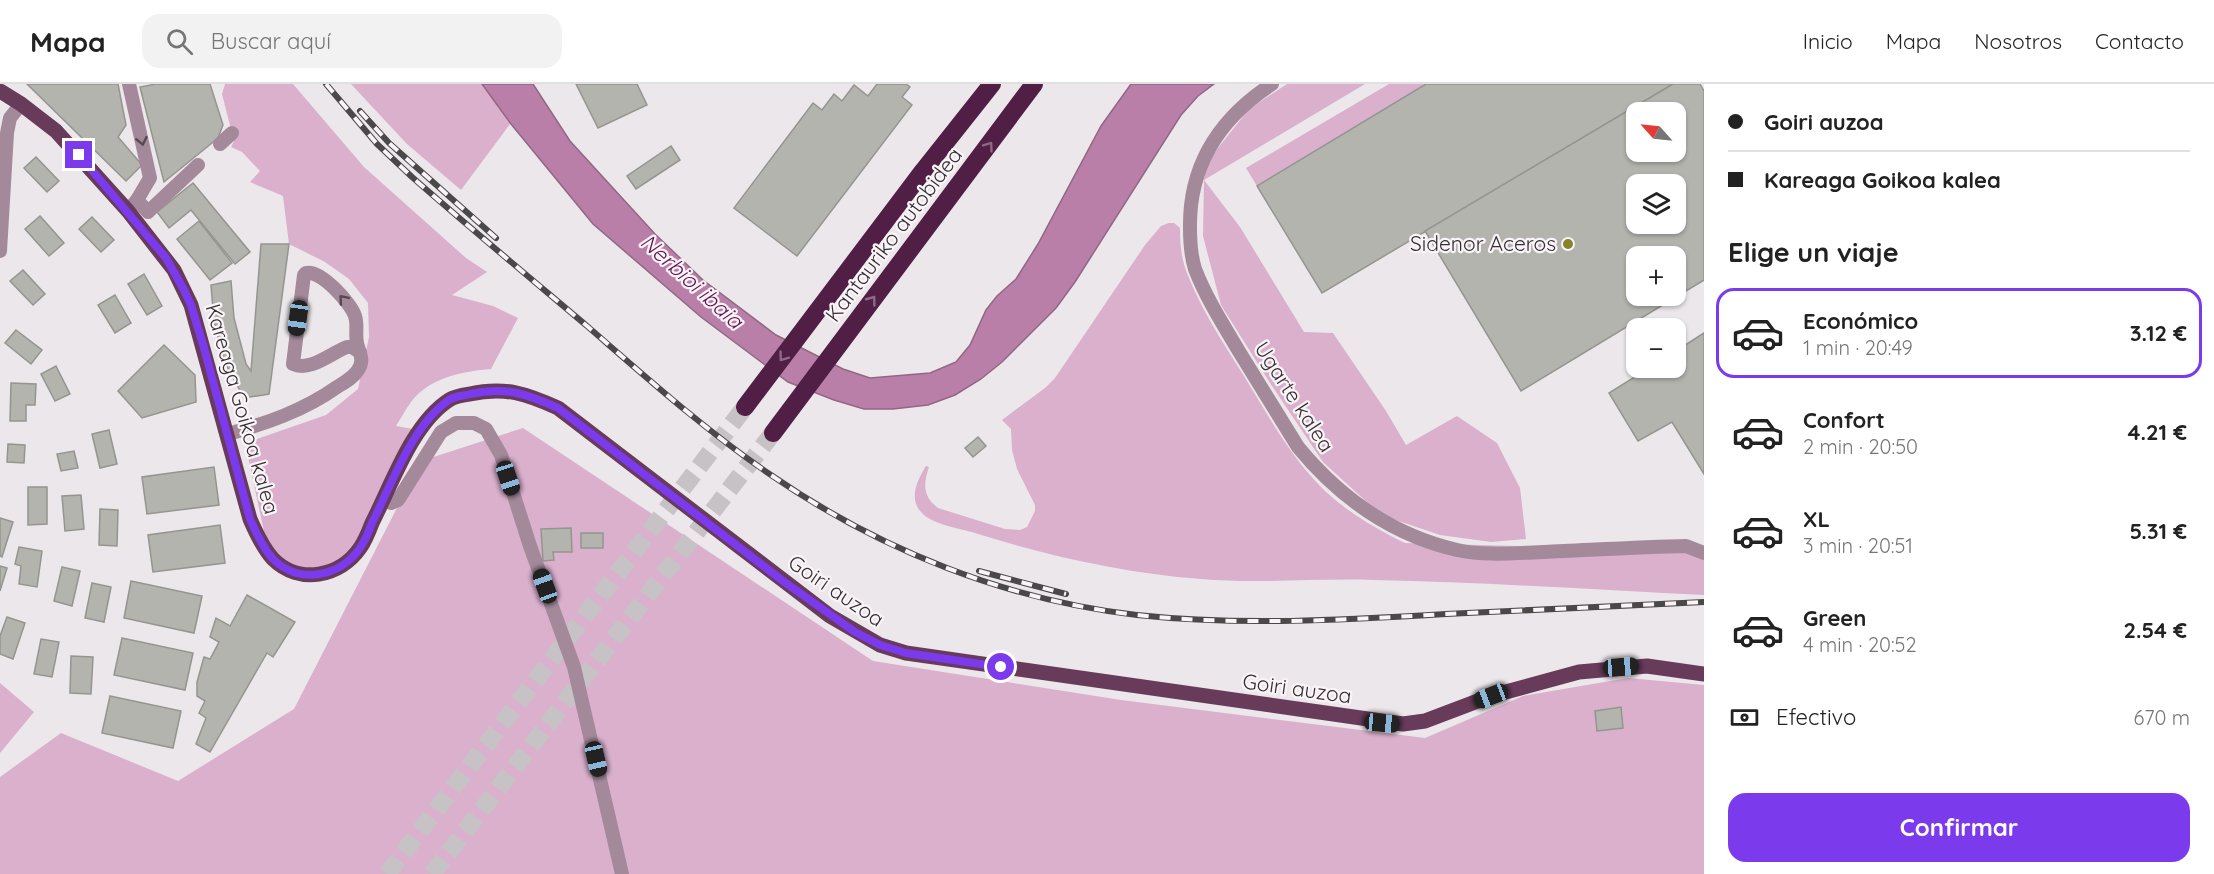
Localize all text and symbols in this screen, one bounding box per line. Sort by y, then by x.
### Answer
search box [142,14,562,68]
text: Mapa [30,24,106,59]
icon: search [163,25,196,58]
text: Buscar aquí [211,27,331,55]
text: Inicio [1803,28,1853,54]
text: Mapa [1886,28,1941,54]
text: Nosotros [1974,28,2062,54]
text: Contacto [2095,28,2184,54]
north arrow [1626,102,1686,162]
map controls [1626,102,1686,378]
text: Goiri auzoa [1764,108,1884,136]
one-way arrow [135,136,148,146]
route end [65,141,92,168]
one-way arrow [982,141,993,152]
street label: Kantauriko autobidea [819,142,967,327]
text: Kareaga Goikoa kalea [1764,166,2001,194]
button: layers [1626,174,1686,234]
water label: Nerbioi ibaia [635,228,750,335]
place label: Sidenor Aceros [1410,230,1556,256]
text: Elige un viaje [1728,235,1899,269]
marker: Sidenor Aceros [1561,237,1575,251]
button: + [1626,246,1686,306]
one-way arrow [339,295,350,306]
one-way arrow [865,296,876,307]
car [287,299,309,337]
street label: Kareaga Goikoa kalea [200,301,285,517]
icon: car [1731,306,1785,360]
text: Económico [1803,307,1918,335]
button: − [1626,318,1686,378]
text: 3.12 € [2130,319,2187,347]
text: 1 min · 20:49 [1803,335,1913,360]
street label: Ugarte kalea [1249,336,1340,457]
one-way arrow [779,350,790,361]
icon: car [1731,405,1785,459]
text: Confort [1803,406,1885,434]
text: 4.21 € [2128,418,2187,446]
text: 2 min · 20:50 [1803,434,1918,459]
car [494,458,522,498]
icon: car [1731,504,1785,558]
text: XL [1803,505,1830,533]
text: 5.31 € [2129,517,2187,545]
text: 3 min · 20:51 [1803,533,1913,558]
street label: Goiri auzoa [784,549,889,632]
car [530,566,560,606]
icon: car [1731,603,1785,657]
text: Green [1803,604,1866,632]
text: 2.54 € [2123,616,2187,644]
text: 4 min · 20:52 [1803,632,1917,657]
route start [987,653,1014,680]
car [1602,657,1640,677]
street label: Goiri auzoa [1241,667,1353,709]
car [1471,681,1511,711]
icon: cash [1728,701,1761,734]
text: Efectivo [1776,703,1856,731]
text: 670 m [2133,705,2190,730]
car [1363,712,1401,734]
car [583,739,609,779]
button: Confirmar [1728,793,2190,862]

